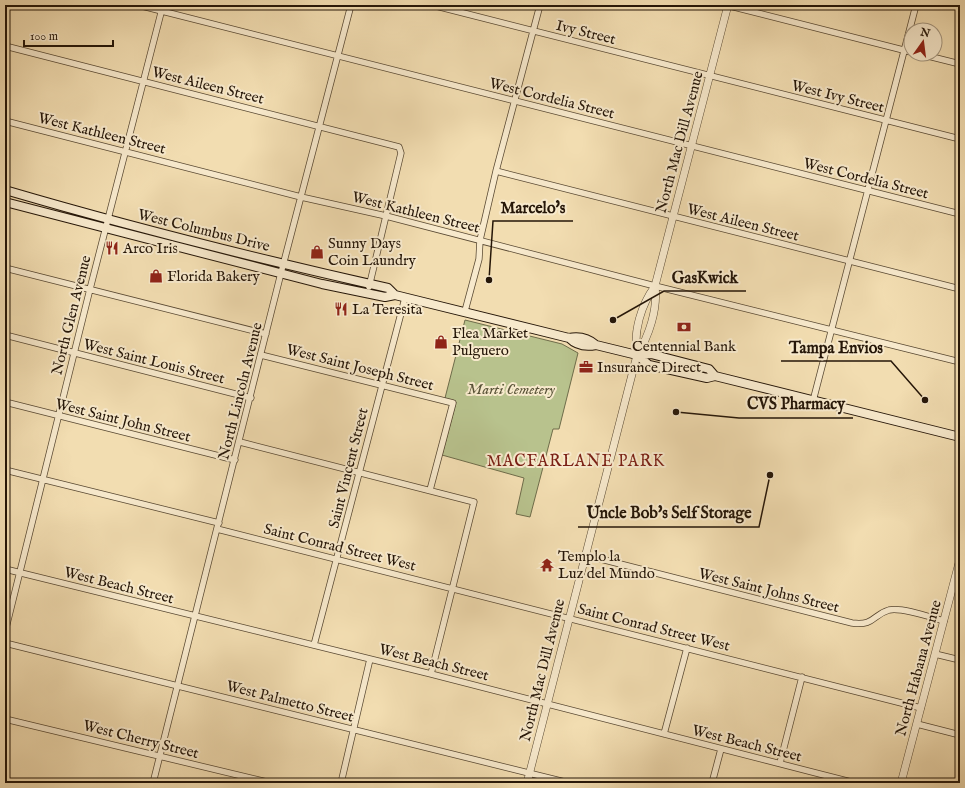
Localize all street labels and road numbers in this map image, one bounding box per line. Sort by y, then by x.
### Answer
street label: Ivy Street [554,16,618,49]
street label: West Aileen Street [150,62,266,109]
street label: North Mac Dill Avenue [651,69,708,215]
street label: West Cordelia Street [487,74,616,123]
street label: West Ivy Street [790,76,886,117]
street label: West Kathleen Street [36,108,168,159]
street label: West Cordelia Street [801,154,930,203]
street label: West Kathleen Street [350,187,482,238]
street label: West Aileen Street [685,199,801,246]
street label: West Columbus Drive [136,205,272,256]
street label: North Glen Avenue [47,253,96,377]
street label: North Lincoln Avenue [214,320,267,462]
street label: West Saint Louis Street [81,335,227,388]
street label: West Saint Joseph Street [284,340,436,395]
street label: West Saint John Street [53,394,193,447]
street label: Saint Vincent Street [324,406,373,530]
street label: Saint Conrad Street West [262,519,418,576]
street label: West Beach Street [62,563,176,608]
street label: West Saint Johns Street [697,564,841,617]
street label: North Mac Dill Avenue [516,597,569,743]
street label: North Habana Avenue [891,598,946,738]
street label: Saint Conrad Street West [576,599,732,656]
street label: West Beach Street [377,640,491,685]
street label: West Palmetto Street [224,676,356,727]
street label: West Cherry Street [81,716,201,763]
street label: West Beach Street [690,721,804,766]

